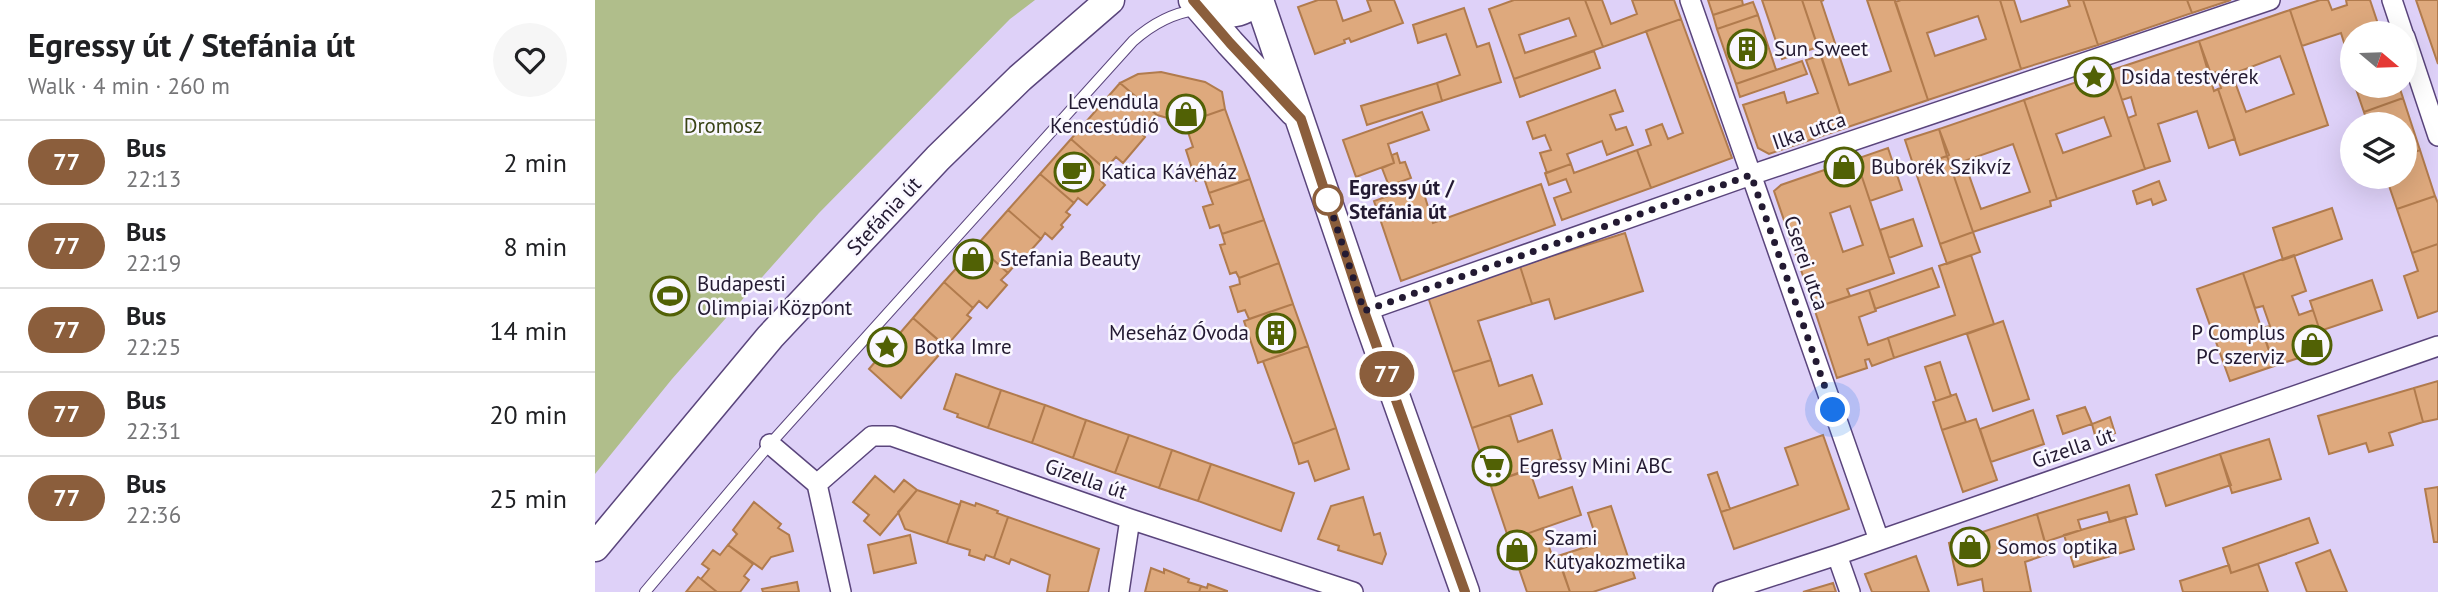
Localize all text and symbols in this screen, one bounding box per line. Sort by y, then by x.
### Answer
north arrow [2340,21,2417,98]
map controls [2340,21,2417,189]
text: Egressy út / Stefánia út [28,23,355,66]
button: heart [493,23,567,97]
building icon: Sun Sweet [1726,28,1768,70]
place label: Sun Sweet [1774,35,1868,62]
place icon: Dsida testvérek [2073,56,2115,98]
place label: Dsida testvérek [2121,63,2258,90]
text: Walk · 4 min · 260 m [28,71,230,100]
place label: Levendula Kencestúdió [1050,88,1159,139]
shop icon: Levendula Kencestúdió [1165,93,1207,135]
street label: Ilka utca [1768,105,1849,156]
park label: Dromosz [684,112,762,139]
button: layers [2340,112,2417,189]
text: Bus [126,131,166,164]
text: 77 [53,146,80,177]
text: 2 min [504,146,567,179]
shop icon: Buborék Szikvíz [1823,146,1865,188]
cafe icon: Katica Kávéház [1053,151,1095,193]
place label: Buborék Szikvíz [1871,153,2011,180]
place label: Katica Kávéház [1101,158,1237,185]
text: 22:13 [126,164,181,193]
street label: Stefánia út [841,171,927,260]
place label: Egressy út / Stefánia út [1349,174,1456,225]
marker: Egressy út / Stefánia út [1313,185,1343,215]
street label: Cserei utca [1778,212,1835,314]
text: Bus [126,215,166,248]
text: 77 [53,230,80,261]
text: 8 min [504,230,567,263]
shop icon: Stefania Beauty [952,238,994,280]
place label: Stefania Beauty [1000,245,1141,272]
text: 22:19 [126,248,181,277]
place label: Budapesti Olimpiai Központ [697,270,852,321]
sports icon: Budapesti Olimpiai Központ [649,275,691,317]
text: Bus [126,299,166,332]
building icon: Meseház Óvoda [1255,312,1297,354]
text: 77 [53,314,80,345]
text: 14 min [489,314,567,347]
place label: Meseház Óvoda [1109,319,1249,346]
place label: P Complus PC szerviz [2191,319,2285,370]
shop icon: P Complus PC szerviz [2291,324,2333,366]
place icon: Botka Imre [866,326,908,368]
text: 22:25 [126,332,181,361]
place label: Botka Imre [914,333,1012,360]
line badge: 77 [1355,351,1419,397]
text: 77 [1373,358,1401,389]
text: Bus [126,383,166,416]
your location [1815,392,1850,427]
text: 77 [53,398,80,429]
text: 20 min [489,398,567,431]
text: 22:31 [126,416,181,445]
street label: Gizella út [2028,421,2117,474]
supermarket icon: Egressy Mini ABC [1471,445,1513,487]
street label: Gizella út [1042,452,1131,505]
place label: Egressy Mini ABC [1519,452,1673,479]
text: Bus [126,467,166,500]
text: 77 [53,482,80,513]
text: 25 min [489,482,567,515]
text: 22:36 [126,500,181,529]
place label: Szami Kutyakozmetika [1544,524,1686,575]
shop icon: Somos optika [1949,526,1991,568]
shop icon: Szami Kutyakozmetika [1496,529,1538,571]
place label: Somos optika [1997,533,2118,560]

